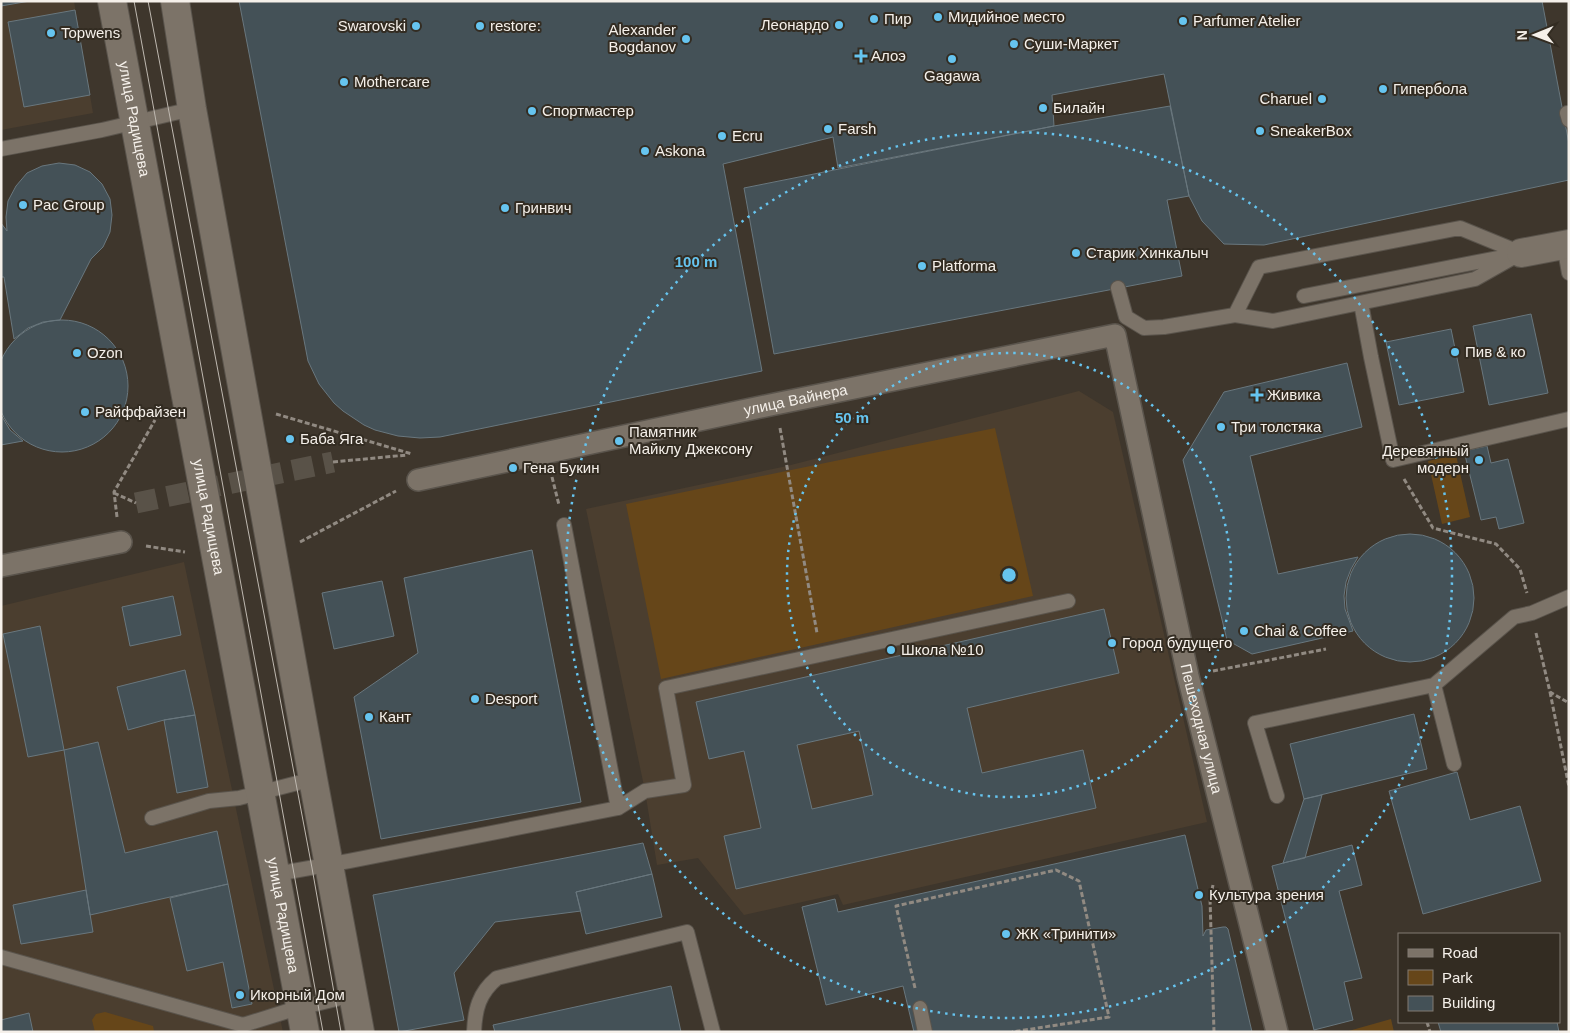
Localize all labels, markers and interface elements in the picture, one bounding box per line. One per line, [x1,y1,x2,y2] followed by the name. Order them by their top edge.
[948,8,1065,25] place label: Мидийное место
[884,10,912,27] place label: Пир
[1510,10,1560,60] north arrow
[932,11,944,23] marker: Мидийное место
[1193,12,1301,29] place label: Parfumer Atelier
[868,13,880,25] marker: Пир
[1177,15,1189,27] marker: Parfumer Atelier
[761,16,829,33] place label: Леонардо
[338,17,406,34] place label: Swarovski
[490,17,541,34] place label: restore:
[833,19,845,31] marker: Леонардо
[410,20,422,32] marker: Swarovski
[474,20,486,32] marker: restore:
[608,21,676,55] place label: Alexander Bogdanov
[61,24,120,41] place label: Topwens
[45,27,57,39] marker: Topwens
[1514,30,1530,40] text: N
[680,33,692,45] marker: Alexander Bogdanov
[1024,35,1119,52] place label: Суши-Маркет
[1008,38,1020,50] marker: Суши-Маркет
[871,47,906,64] place label: Алоэ
[855,50,867,62] marker: Алоэ
[946,53,958,65] marker: Gagawa
[115,60,154,179] street label: улица Радищева
[924,67,981,84] place label: Gagawa
[354,73,430,90] place label: Mothercare
[338,76,350,88] marker: Mothercare
[1393,80,1468,97] place label: Гипербола
[1377,83,1389,95] marker: Гипербола
[1259,90,1312,107] place label: Charuel
[1316,93,1328,105] marker: Charuel
[1053,99,1105,116] place label: Билайн
[542,102,634,119] place label: Спортмастер
[1037,102,1049,114] marker: Билайн
[526,105,538,117] marker: Спортмастер
[838,120,876,137] place label: Farsh
[1270,122,1352,139] place label: SneakerBox
[822,123,834,135] marker: Farsh
[1254,125,1266,137] marker: SneakerBox
[732,127,763,144] place label: Ecru
[716,130,728,142] marker: Ecru
[655,142,706,159] place label: Askona
[639,145,651,157] marker: Askona
[33,196,105,213] place label: Pac Group
[17,199,29,211] marker: Pac Group
[515,199,571,216] place label: Гринвич
[499,202,511,214] marker: Гринвич
[1086,244,1209,261] place label: Старик Хинкалыч
[1070,247,1082,259] marker: Старик Хинкалыч
[675,253,717,270] text: 100 m
[932,257,997,274] place label: Platforma
[916,260,928,272] marker: Platforma
[1465,343,1526,360] place label: Пив & ко
[87,344,123,361] place label: Ozon
[1449,346,1461,358] marker: Пив & ко
[71,347,83,359] marker: Ozon
[742,380,850,418] street label: улица Вайнера
[1267,386,1321,403] place label: Живика
[1251,389,1263,401] marker: Живика
[95,403,186,420] place label: Райффайзен
[79,406,91,418] marker: Райффайзен
[835,409,869,426] text: 50 m
[1231,418,1322,435] place label: Три толстяка
[1215,421,1227,433] marker: Три толстяка
[629,423,753,457] place label: Памятник Майклу Джексону
[300,430,364,447] place label: Баба Яга
[284,433,296,445] marker: Баба Яга
[613,435,625,447] marker: Памятник Майклу Джексону
[1382,442,1469,476] place label: Деревянный модерн
[1473,454,1485,466] marker: Деревянный модерн
[190,458,228,577] street label: улица Радищева
[523,459,600,476] place label: Гена Букин
[507,462,519,474] marker: Гена Букин
[1000,566,1018,584] centre of rings
[1254,622,1347,639] place label: Chai & Coffee
[1238,625,1250,637] marker: Chai & Coffee
[1122,634,1232,651] place label: Город будущего
[1106,637,1118,649] marker: Город будущего
[901,641,984,658] place label: Школа №10
[885,644,897,656] marker: Школа №10
[1178,662,1226,796] street label: Пешеходная улица
[485,690,538,707] place label: Desport
[469,693,481,705] marker: Desport
[379,708,411,725] place label: Кант
[363,711,375,723] marker: Кант
[264,856,303,975] street label: улица Радищева
[1209,886,1324,903] place label: Культура зрения
[1193,889,1205,901] marker: Культура зрения
[1016,925,1116,942] place label: ЖК «Тринити»
[1000,928,1012,940] marker: ЖК «Тринити»
[1398,933,1560,1023] legend
[1442,944,1478,961] text: Road
[1442,969,1473,986] text: Park
[250,986,345,1003] place label: Икорный Дом
[234,989,246,1001] marker: Икорный Дом
[1442,994,1495,1011] text: Building

